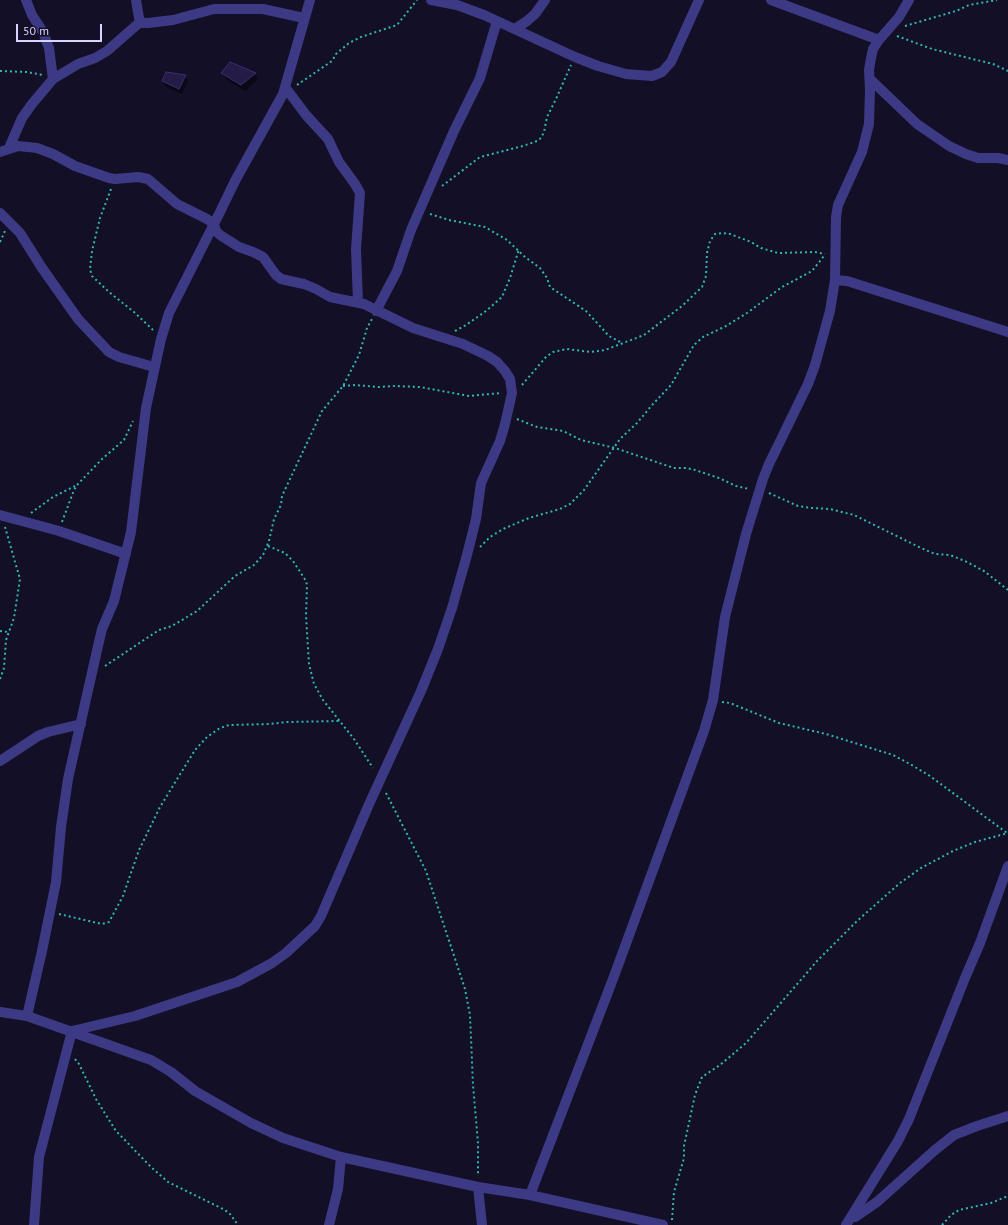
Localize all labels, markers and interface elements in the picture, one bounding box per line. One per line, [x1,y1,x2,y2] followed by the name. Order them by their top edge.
[18,16,104,42] scale bar
[23,23,49,38] text: 50 m

